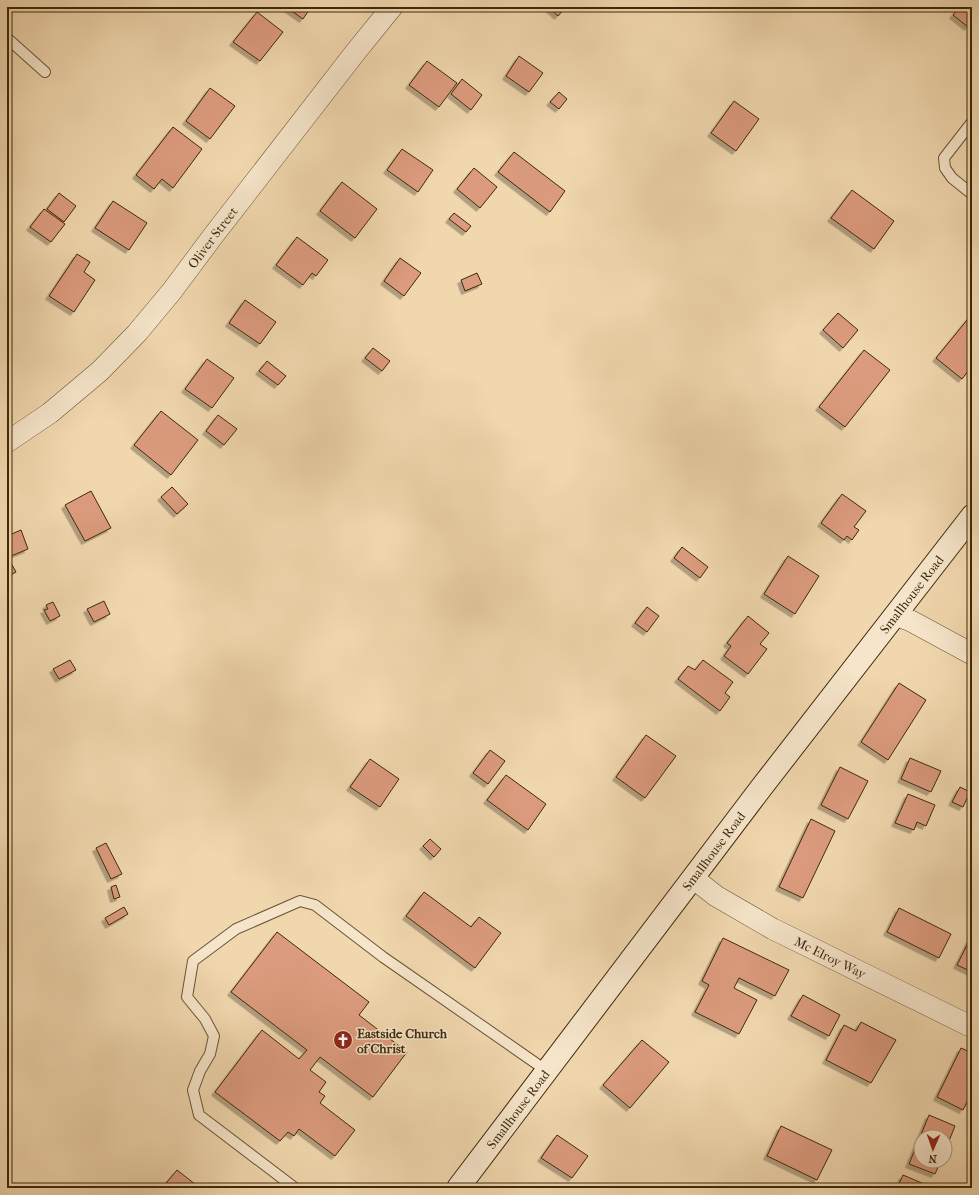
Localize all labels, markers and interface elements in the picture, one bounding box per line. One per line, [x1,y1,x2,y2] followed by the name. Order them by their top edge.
[185,204,241,271] street label: Oliver Street
[877,552,947,637] street label: Smallhouse Road
[679,808,749,893] street label: Smallhouse Road
[792,934,869,982] street label: Mc Elroy Way
[357,1026,448,1056] place label: Eastside Church of Christ
[332,1029,354,1051] church icon: Eastside Church of Christ
[484,1066,553,1152] street label: Smallhouse Road
[913,1129,953,1169] north arrow
[928,1152,937,1165] text: N

